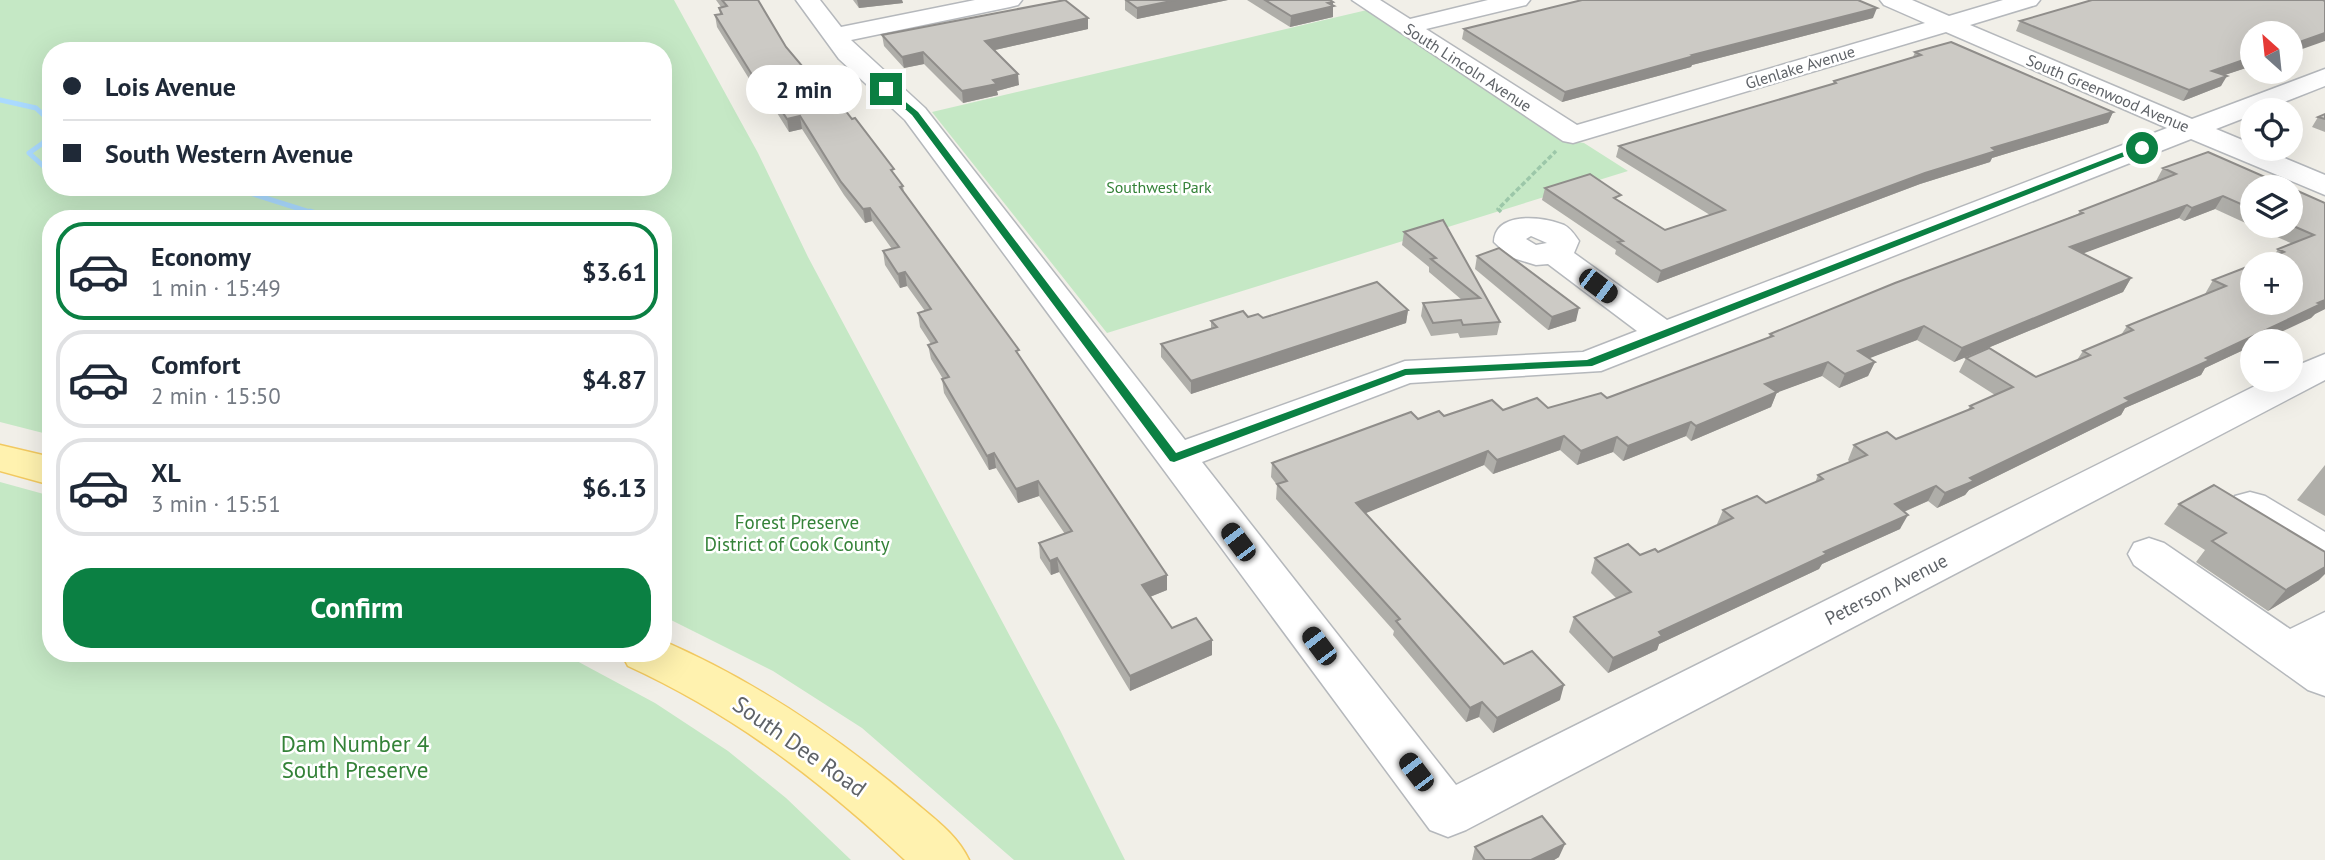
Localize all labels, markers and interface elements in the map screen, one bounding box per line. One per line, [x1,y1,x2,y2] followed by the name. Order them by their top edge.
[1400,18,1536,116] street label: South Lincoln Avenue
[2240,21,2303,84] north arrow
[2240,21,2303,392] map controls
[1743,41,1857,93] street label: Glenlake Avenue
[2023,50,2193,136] street label: South Greenwood Avenue
[746,64,862,114] callout: 2 min
[105,70,236,103] text: Lois Avenue
[870,73,902,105] route end
[776,75,832,104] text: 2 min
[2240,98,2303,161] button: locate
[2126,132,2158,164] route start
[105,137,353,170] text: South Western Avenue
[2240,175,2303,238] button: layers
[1106,177,1212,197] park label: Southwest Park
[67,240,130,303] icon: car
[151,240,251,273] text: Economy
[2240,252,2303,315] button: +
[582,255,647,288] text: $3.61
[1575,265,1622,307] car
[151,273,281,302] text: 1 min · 15:49
[2240,329,2303,392] button: −
[67,348,130,411] icon: car
[151,348,241,381] text: Comfort
[582,363,647,396] text: $4.87
[151,381,281,410] text: 2 min · 15:50
[67,456,130,519] icon: car
[151,456,181,489] text: XL
[582,471,647,504] text: $6.13
[151,489,281,518] text: 3 min · 15:51
[704,510,890,556] park label: Forest Preserve District of Cook County
[1217,519,1260,565] car
[1821,548,1951,630] street label: Peterson Avenue
[63,568,651,648] button: Confirm
[1298,623,1341,669] car
[728,689,872,803] street label: South Dee Road
[281,729,430,784] park label: Dam Number 4 South Preserve
[1395,749,1438,795] car

